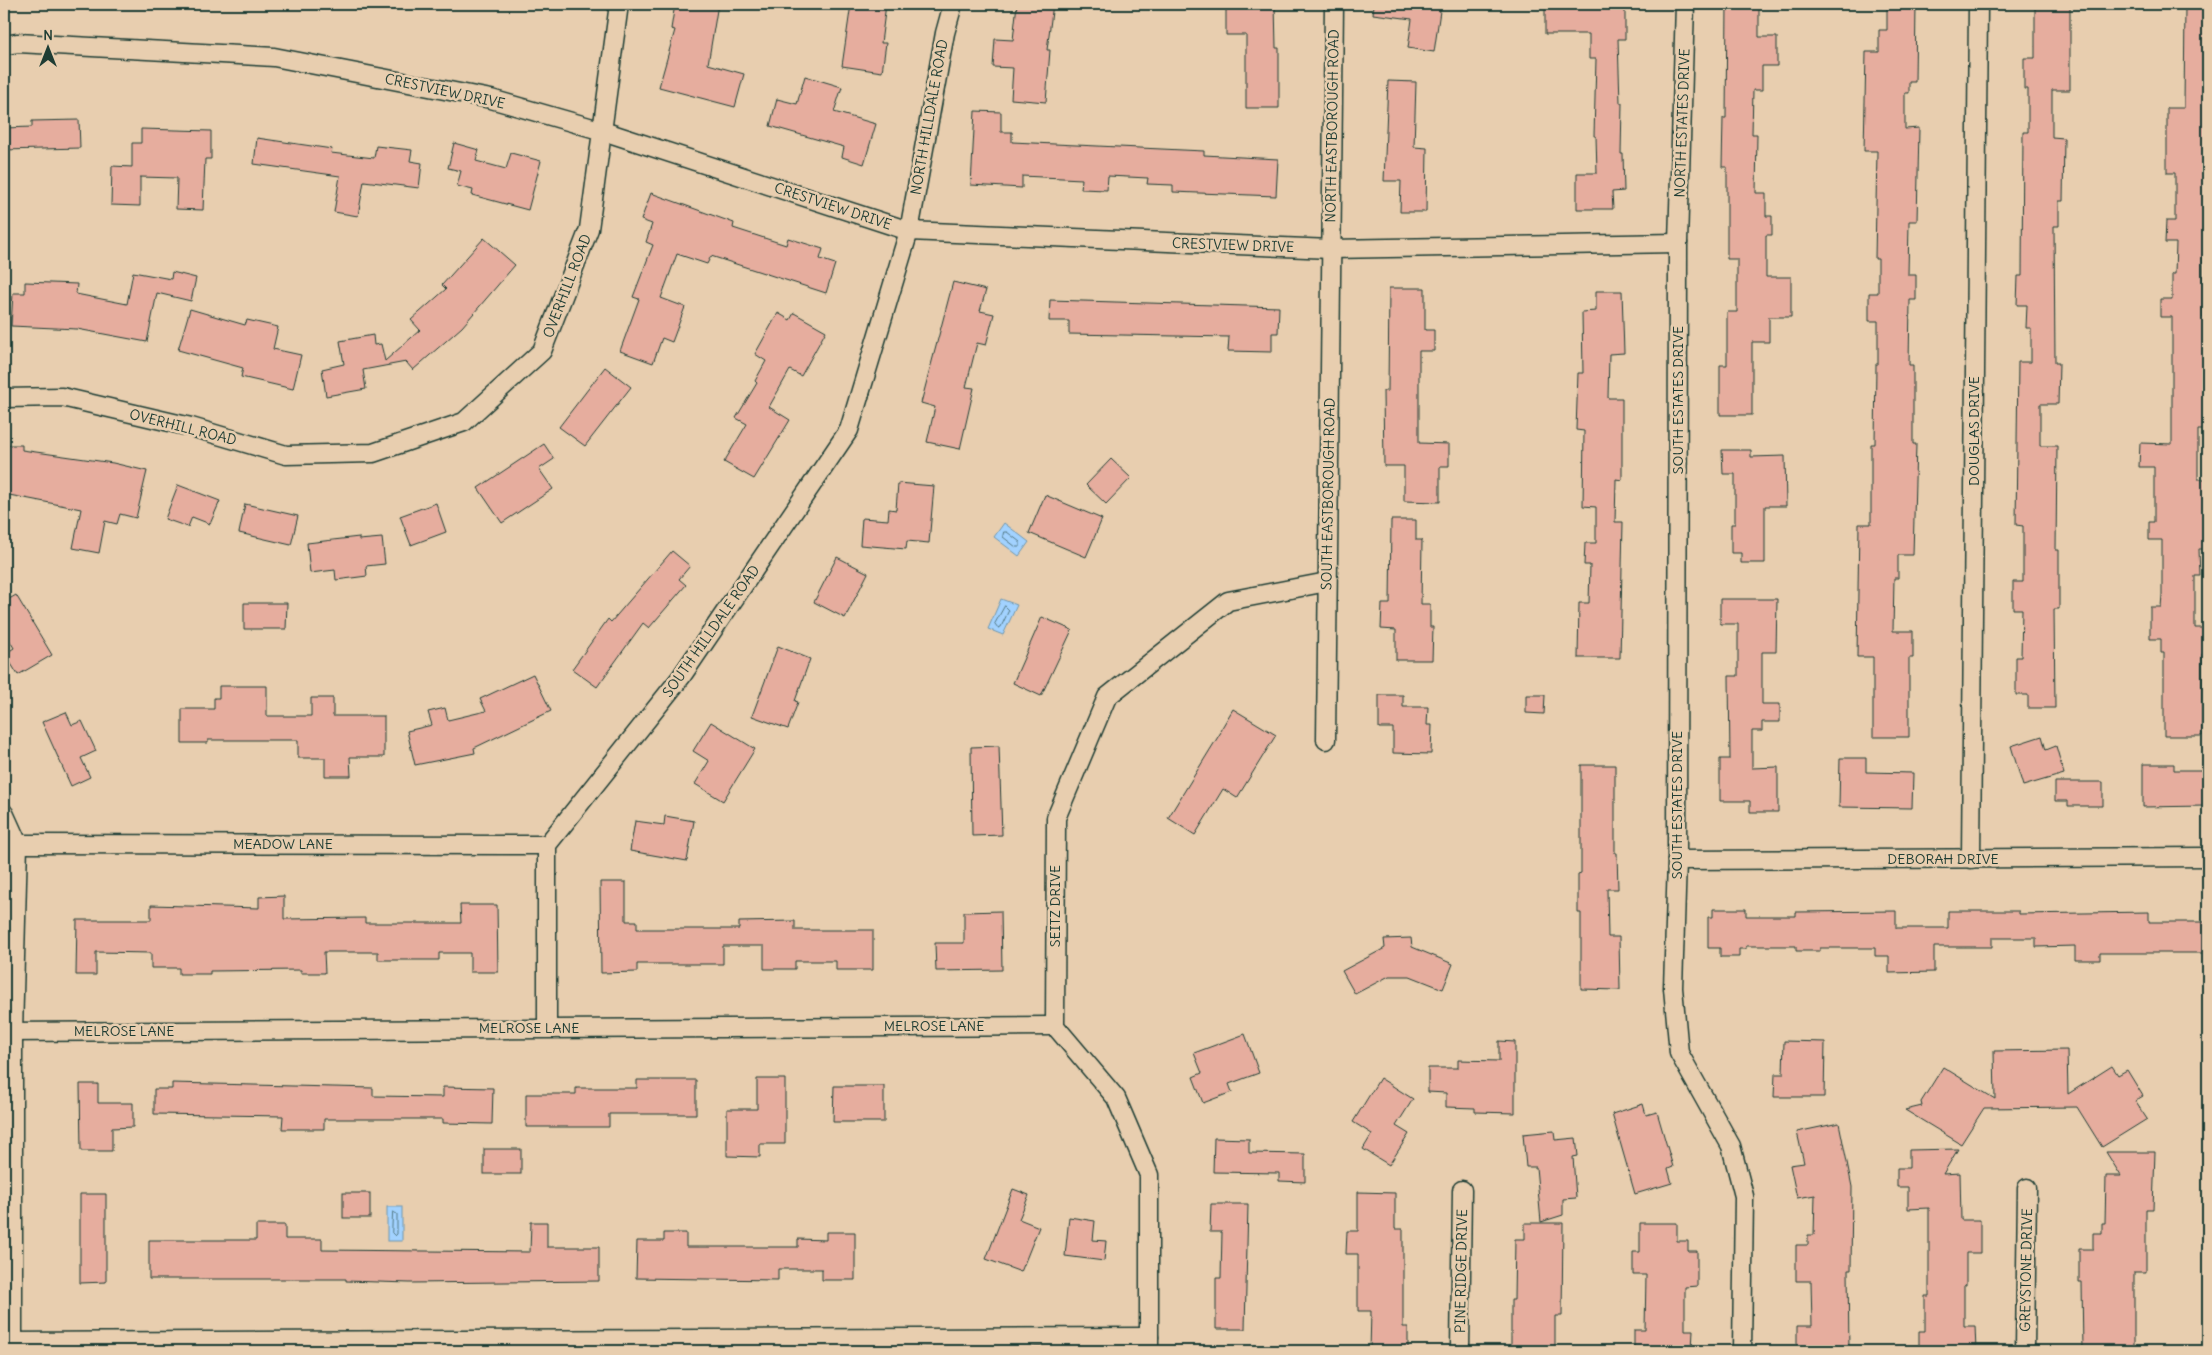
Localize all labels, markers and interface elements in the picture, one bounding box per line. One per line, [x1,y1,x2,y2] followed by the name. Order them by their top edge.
[22,22,72,72] north arrow
[43,26,53,44] text: N
[1321,29,1343,223] street label: NORTH EASTBOROUGH ROAD
[906,38,952,196] street label: NORTH HILLDALE ROAD
[1670,48,1694,198] street label: NORTH ESTATES DRIVE
[383,69,507,113] street label: CRESTVIEW DRIVE
[772,179,894,233] street label: CRESTVIEW DRIVE
[539,231,595,341] street label: OVERHILL ROAD
[1172,234,1294,256] street label: CRESTVIEW DRIVE
[1669,326,1687,474] street label: SOUTH ESTATES DRIVE
[1965,376,1983,486] street label: DOUGLAS DRIVE
[1317,398,1339,590] street label: SOUTH EASTBOROUGH ROAD
[127,405,239,449] street label: OVERHILL ROAD
[659,561,763,700] street label: SOUTH HILLDALE ROAD
[1668,731,1686,879] street label: SOUTH ESTATES DRIVE
[233,835,333,853] street label: MEADOW LANE
[1887,850,1999,868] street label: DEBORAH DRIVE
[1046,865,1064,947] street label: SEITZ DRIVE
[884,1017,984,1035] street label: MELROSE LANE
[479,1019,579,1037] street label: MELROSE LANE
[74,1022,174,1040] street label: MELROSE LANE
[2016,1208,2036,1332] street label: GREYSTONE DRIVE
[1451,1209,1471,1333] street label: PINE RIDGE DRIVE

